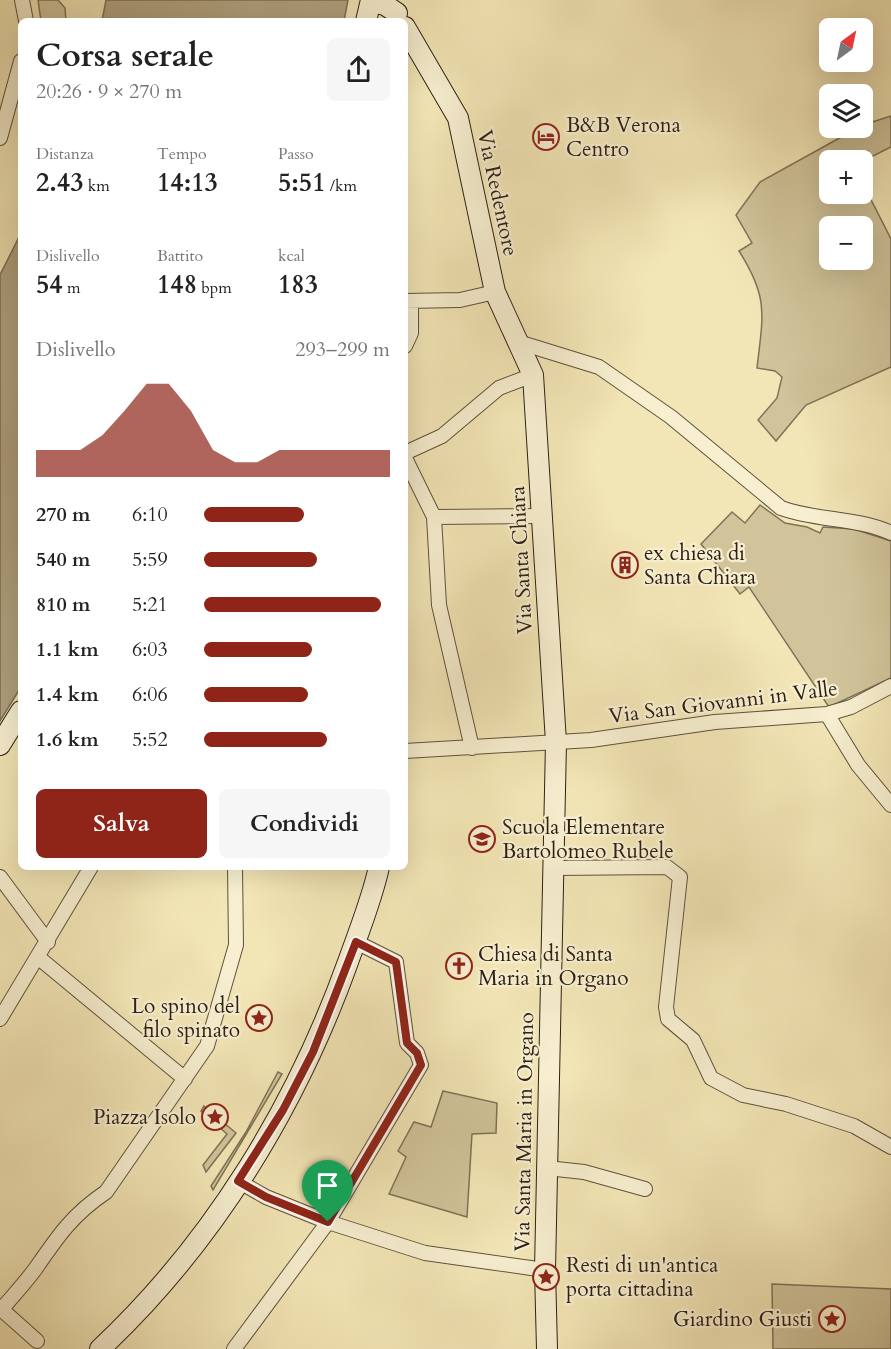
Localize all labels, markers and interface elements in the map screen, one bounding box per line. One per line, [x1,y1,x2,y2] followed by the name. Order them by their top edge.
[819,18,873,72] north arrow
[819,18,873,270] map controls
[36,33,214,78] text: Corsa serale
[327,38,390,101] button: share
[36,78,182,105] text: 20:26 · 9 × 270 m
[819,84,873,138] button: layers
[566,111,681,164] place label: B&B Verona Centro
[531,122,561,152] hotel icon: B&B Verona Centro
[470,128,525,259] street label: Via Redentore
[36,143,94,165] text: Distanza
[157,143,207,165] text: Tempo
[278,143,314,165] text: Passo
[819,150,873,204] button: +
[36,165,84,200] text: 2.43
[157,165,218,200] text: 14:13
[278,165,326,200] text: 5:51
[84,175,110,197] text: km
[326,175,357,197] text: /km
[819,216,873,270] button: −
[36,245,100,267] text: Dislivello
[157,245,203,267] text: Battito
[278,245,305,267] text: kcal
[36,267,63,302] text: 54
[157,267,197,302] text: 148
[278,267,318,302] text: 183
[63,277,80,299] text: m
[197,277,232,299] text: bpm
[36,336,115,363] text: Dislivello
[295,336,390,363] text: 293–299 m
[503,485,540,635] street label: Via Santa Chiara
[36,501,91,528] text: 270 m
[132,501,168,528] text: 6:10
[644,539,756,592] place label: ex chiesa di Santa Chiara
[36,546,91,573] text: 540 m
[132,546,168,573] text: 5:59
[610,550,640,580] building icon: ex chiesa di Santa Chiara
[36,591,91,618] text: 810 m
[132,591,168,618] text: 5:21
[36,636,99,663] text: 1.1 km
[132,636,168,663] text: 6:03
[607,674,839,731] street label: Via San Giovanni in Valle
[36,681,99,708] text: 1.4 km
[132,681,168,708] text: 6:06
[36,726,99,753] text: 1.6 km
[132,726,168,753] text: 5:52
[36,789,207,858] button: Salva
[219,789,390,858] button: Condividi
[502,813,674,866] place label: Scuola Elementare Bartolomeo Rubele
[467,824,497,854] school or university icon: Scuola Elementare Bartolomeo Rubele
[478,940,629,993] place label: Chiesa di Santa Maria in Organo
[444,951,474,981] church icon: Chiesa di Santa Maria in Organo
[131,992,240,1045] place label: Lo spino del filo spinato
[244,1003,274,1033] place icon: Lo spino del filo spinato
[508,1012,541,1252] street label: Via Santa Maria in Organo
[200,1102,230,1132] place icon: Piazza Isolo
[93,1103,196,1132] place label: Piazza Isolo
[302,1160,353,1222] pin
[311,1169,344,1202] icon: arrive
[566,1251,718,1304] place label: Resti di un'antica porta cittadina
[531,1262,561,1292] place icon: Resti di un'antica porta cittadina
[817,1304,847,1334] place icon: Giardino Giusti
[673,1305,812,1334] place label: Giardino Giusti

